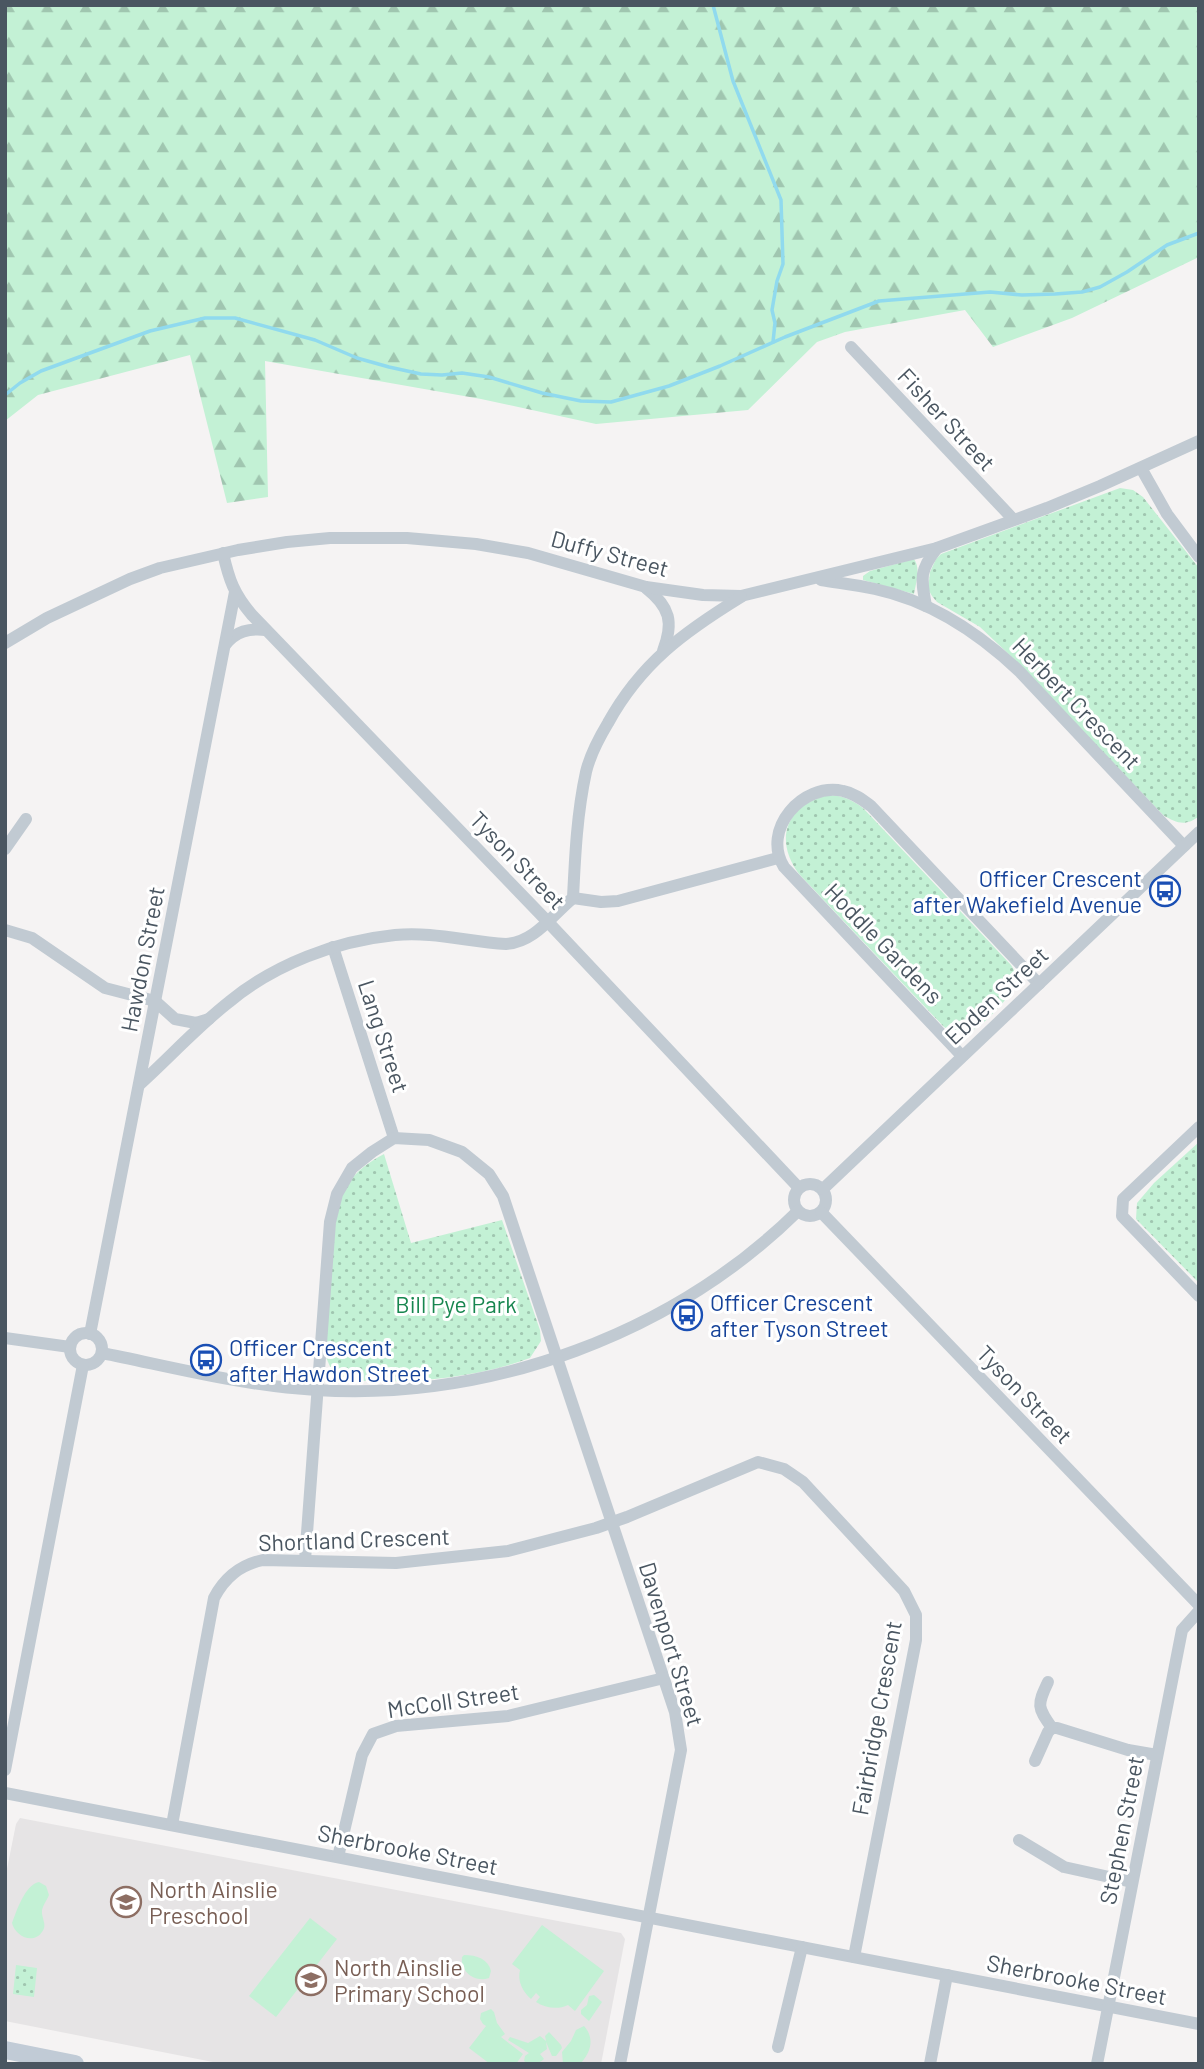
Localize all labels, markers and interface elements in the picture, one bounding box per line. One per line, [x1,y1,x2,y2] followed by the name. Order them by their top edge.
[892,362,1002,476] street label: Fisher Street
[548,524,672,582] street label: Duffy Street
[1007,631,1147,775] street label: Herbert Crescent
[464,805,572,915] street label: Tyson Street
[913,864,1142,918] place label: Officer Crescent after Wakefield Avenue
[1148,874,1182,908] bus stop icon: Officer Crescent after Wakefield Avenue
[819,877,949,1009] street label: Hoddle Gardens
[114,884,170,1034] street label: Hawdon Street
[939,940,1053,1050] street label: Ebden Street
[353,976,415,1096] street label: Lang Street
[710,1288,889,1342] place label: Officer Crescent after Tyson Street
[395,1290,517,1318] park label: Bill Pye Park
[670,1298,704,1332] bus stop icon: Officer Crescent after Tyson Street
[229,1333,430,1387] place label: Officer Crescent after Hawdon Street
[971,1339,1079,1449] street label: Tyson Street
[189,1343,223,1377] bus stop icon: Officer Crescent after Hawdon Street
[258,1522,450,1556] street label: Shortland Crescent
[634,1558,710,1730] street label: Davenport Street
[845,1619,907,1817] street label: Fairbridge Crescent
[385,1677,521,1723] street label: McColl Street
[1093,1753,1149,1907] street label: Stephen Street
[316,1818,500,1880] street label: Sherbrooke Street
[149,1875,278,1929] place label: North Ainslie Preschool
[109,1885,143,1919] school or university icon: North Ainslie Preschool
[985,1948,1169,2010] street label: Sherbrooke Street
[334,1953,485,2007] place label: North Ainslie Primary School
[294,1963,328,1997] school or university icon: North Ainslie Primary School

